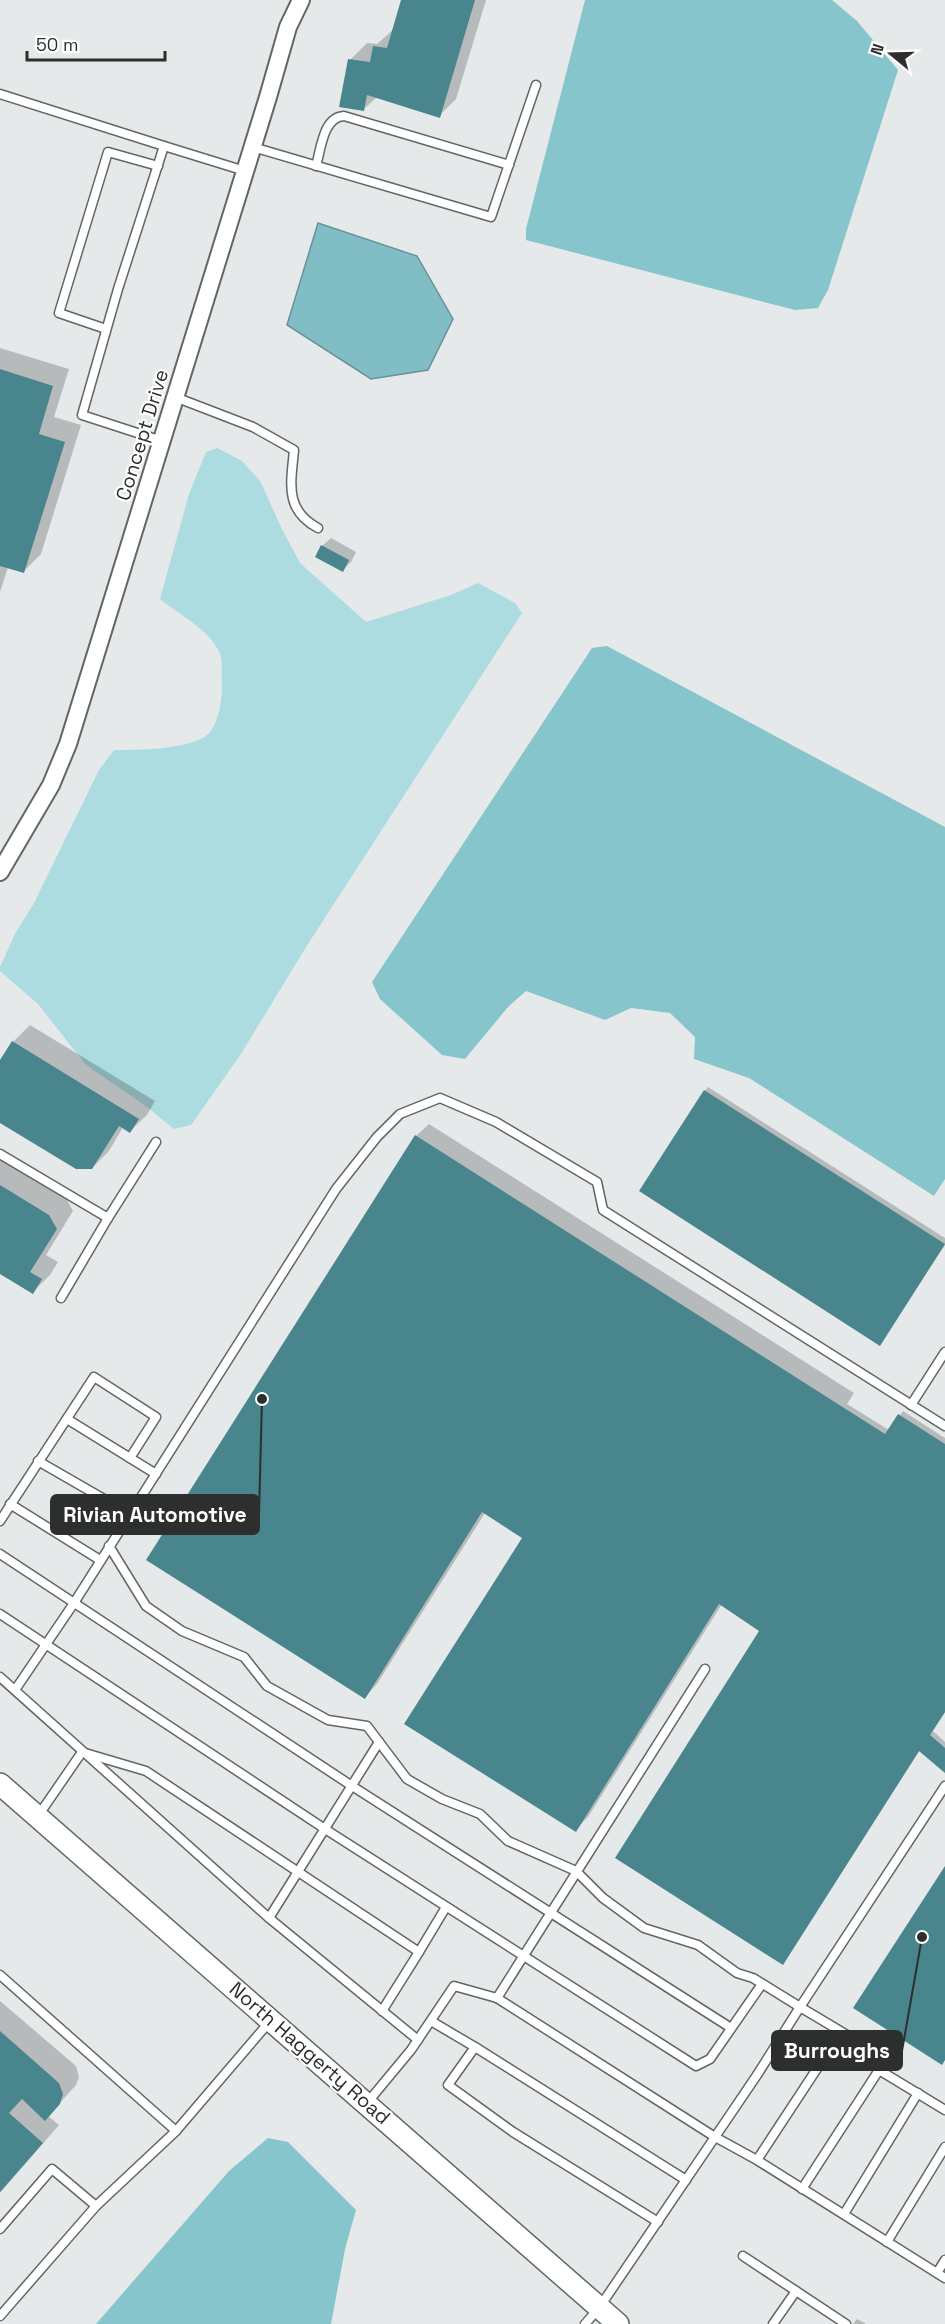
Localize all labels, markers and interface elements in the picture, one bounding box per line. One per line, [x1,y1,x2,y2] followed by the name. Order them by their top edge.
[27,24,165,62] scale bar
[861,24,921,84] north arrow
[36,33,78,56] text: 50 m
[866,41,889,58] text: N
[110,366,174,504] street label: Concept Drive
[51,1495,259,1534] callout: Rivian Automotive
[63,1501,247,1528] text: Rivian Automotive
[224,1976,396,2130] street label: North Haggerty Road
[772,2031,902,2070] callout: Burroughs
[784,2037,890,2064] text: Burroughs

